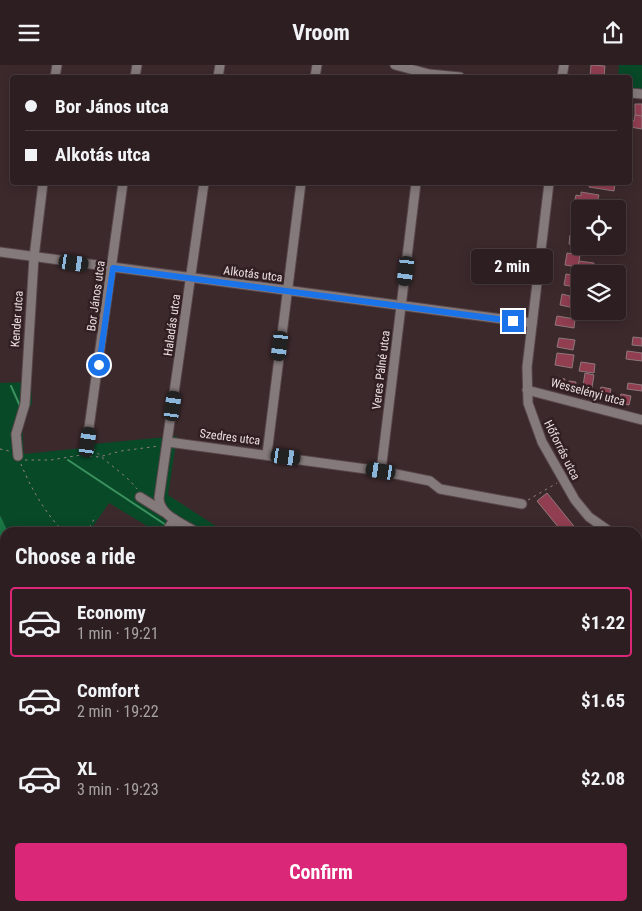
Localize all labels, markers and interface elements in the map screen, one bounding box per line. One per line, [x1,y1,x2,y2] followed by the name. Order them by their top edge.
[15,19,43,47] icon: menu
[599,19,627,47] icon: share
[292,20,350,45] text: Vroom
[55,95,169,118] text: Bor János utca
[55,143,150,166] text: Alkotás utca
[571,200,626,320] map controls
[571,200,626,255] button: locate
[472,249,554,283] callout: 2 min
[58,253,89,273] car
[396,255,415,287] car
[494,257,530,276] text: 2 min
[84,260,108,332] street label: Bor János utca
[223,263,284,285] street label: Alkotás utca
[571,265,626,320] button: layers
[8,290,26,348] street label: Kender utca
[161,293,183,357] street label: Haladás utca
[502,310,524,332] route end
[369,329,393,410] street label: Veres Pálné utca
[270,330,289,362] car
[88,354,110,376] route start
[549,375,627,409] street label: Wesselényi utca
[163,390,182,422] car
[541,418,583,482] street label: Hőforrás utca
[78,426,97,458] car
[199,426,261,448] street label: Szedres utca
[270,447,301,467] car
[365,461,396,481] car
[15,544,136,569] text: Choose a ride
[17,600,62,645] icon: car
[77,601,146,624] text: Economy
[581,611,625,634] text: $1.22
[77,624,159,643] text: 1 min · 19:21
[17,678,62,723] icon: car
[77,679,140,702] text: Comfort
[581,689,625,712] text: $1.65
[77,702,159,721] text: 2 min · 19:22
[17,756,62,801] icon: car
[77,757,97,780] text: XL
[581,767,625,790] text: $2.08
[77,780,159,799] text: 3 min · 19:23
[15,843,627,901] button: Confirm

